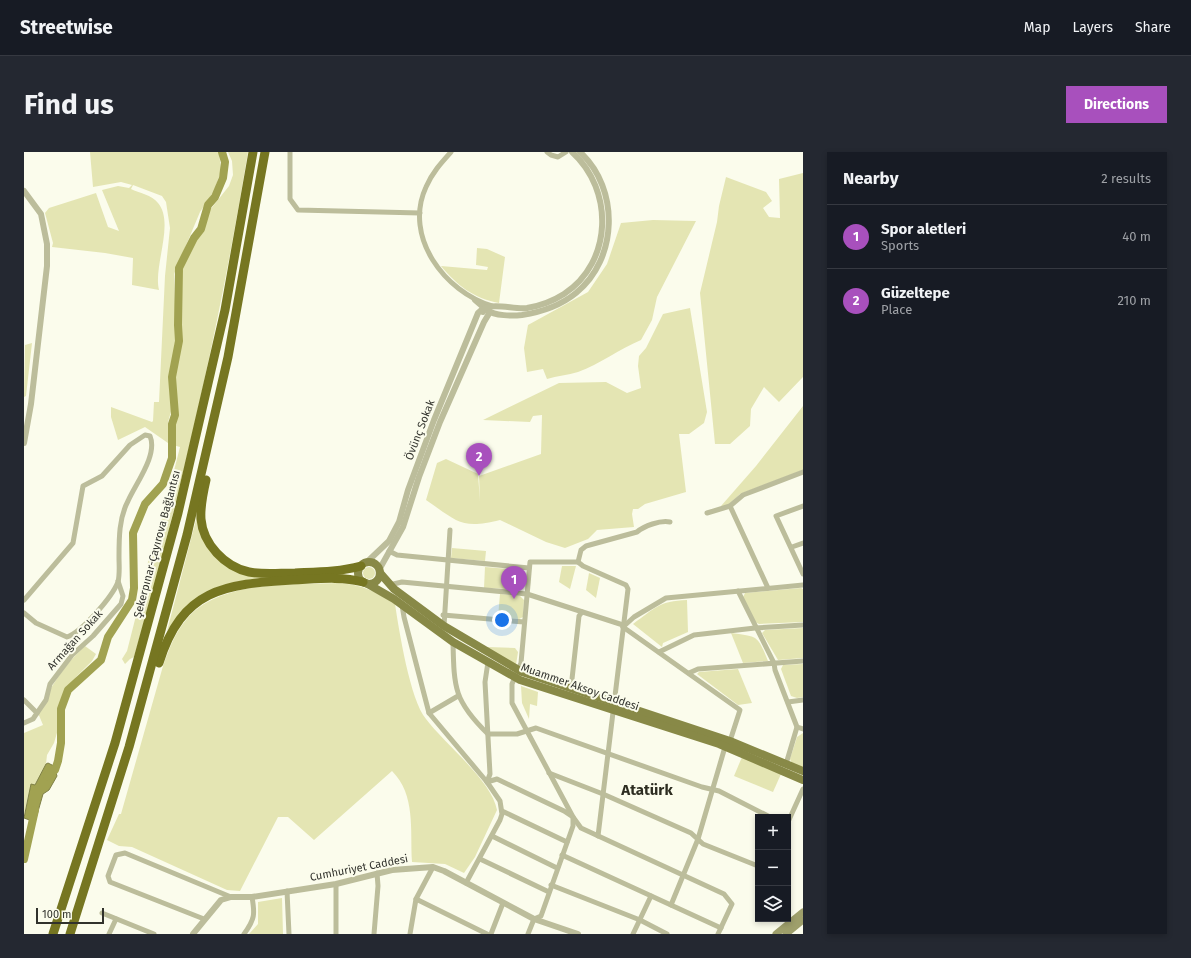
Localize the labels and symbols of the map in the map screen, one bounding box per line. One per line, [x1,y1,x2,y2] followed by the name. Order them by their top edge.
[402,397,438,462] street label: Övünç Sokak
[466,443,492,476] pin: 2
[131,469,183,619] street label: Şekerpınar-Çayırova Bağlantısı
[501,566,527,599] pin: 1
[45,607,106,673] street label: Armağan Sokak
[492,610,512,630] your location
[519,661,641,713] street label: Muammer Aksoy Caddesi
[620,781,673,799] district label: Atatürk
[309,852,409,884] street label: Cumhuriyet Caddesi
[36,906,104,925] scale bar

